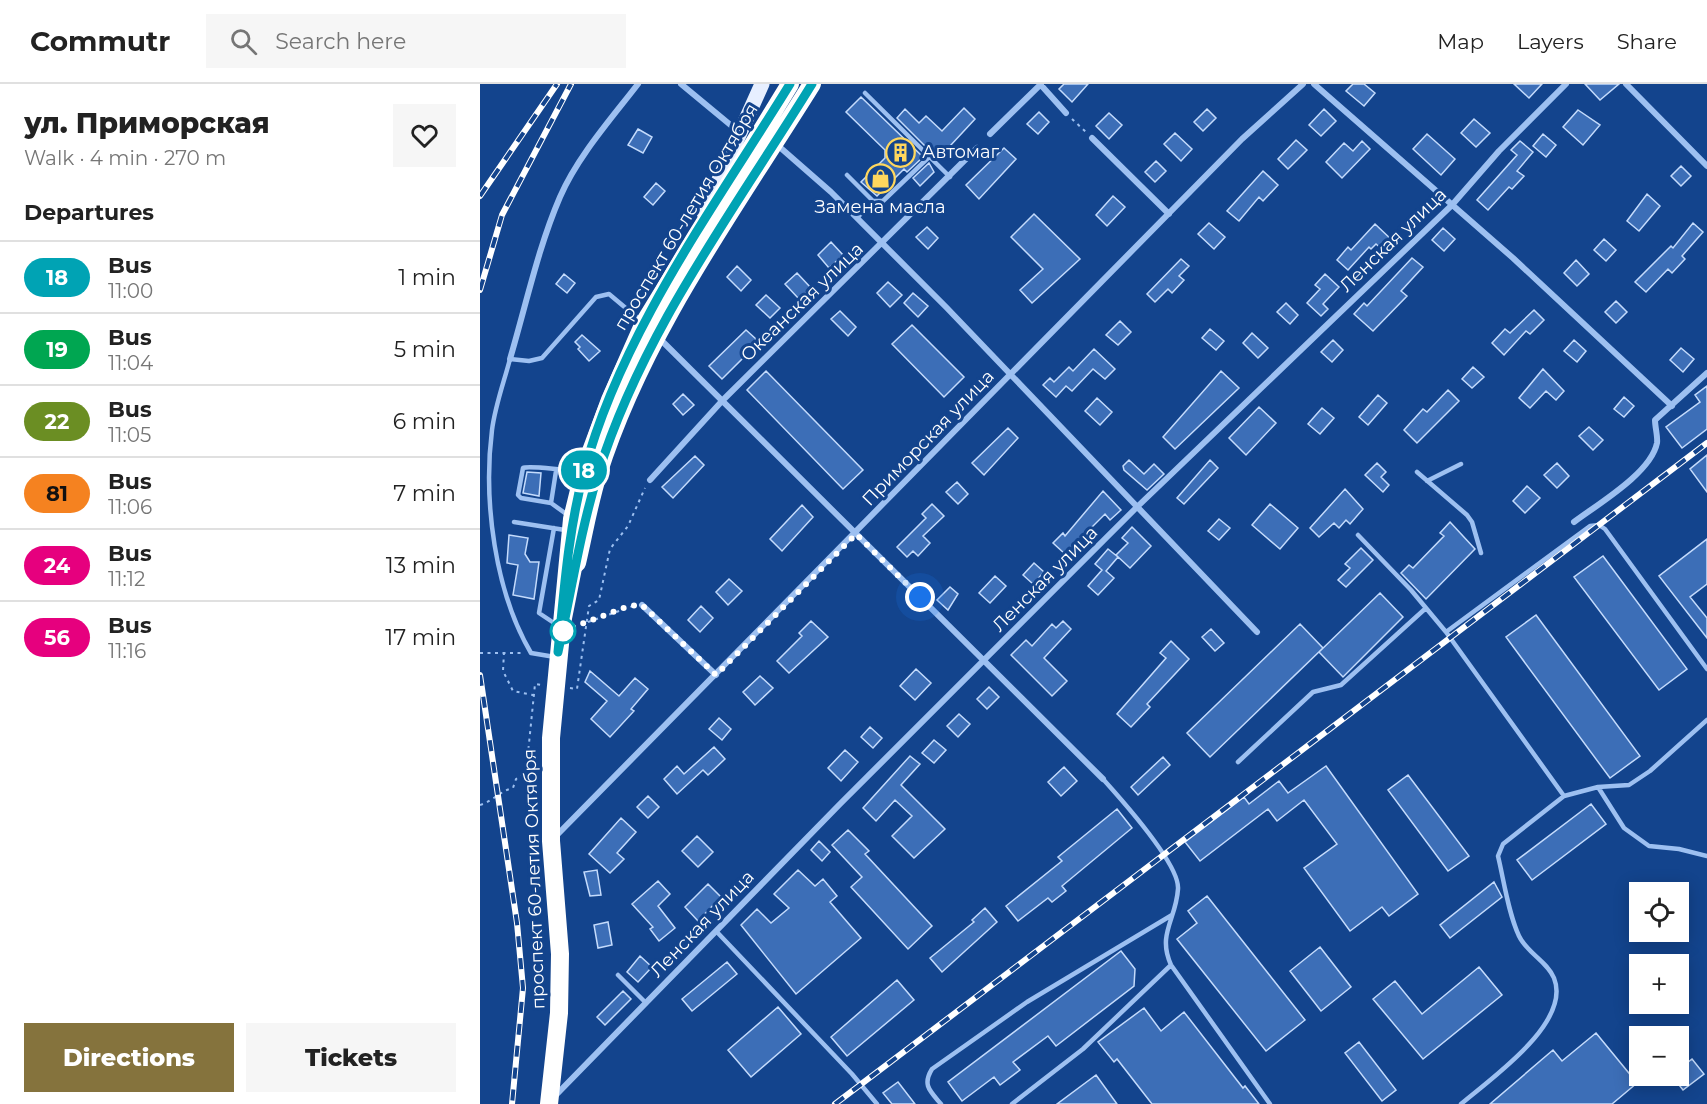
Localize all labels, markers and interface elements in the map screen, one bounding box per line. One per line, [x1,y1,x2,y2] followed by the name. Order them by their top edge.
[206,14,626,68] search box
[30,24,170,58] text: Commutr
[227,25,260,58] icon: search
[275,28,406,55] text: Search here
[1437,29,1484,54] text: Map
[1517,29,1584,54] text: Layers
[1617,29,1677,54] text: Share
[609,100,763,334] street label: проспект 60-летия Октября
[393,104,456,167] button: heart
[24,106,270,140] text: ул. Приморская
[885,136,917,168] building icon: Автомаг
[922,141,1000,163] place label: Автомаг
[24,146,226,170] text: Walk · 4 min · 270 m
[864,162,896,194] shop icon: Замена масла
[1335,183,1451,297] street label: Ленская улица
[815,196,945,218] place label: Замена масла
[24,199,154,226] text: Departures
[736,238,868,366] street label: Океанская улица
[108,252,152,279] text: Bus
[398,264,456,291] text: 1 min
[46,265,68,290] text: 18
[108,279,153,303] text: 11:00
[108,324,152,351] text: Bus
[394,336,456,363] text: 5 min
[46,337,68,362] text: 19
[108,351,153,375] text: 11:04
[857,366,999,510] street label: Приморская улица
[108,396,152,423] text: Bus
[393,408,456,435] text: 6 min
[45,409,69,434] text: 22
[108,423,151,447] text: 11:05
[557,450,611,490] line badge: 18
[573,458,595,483] text: 18
[108,468,152,495] text: Bus
[393,480,456,507] text: 7 min
[46,481,68,506] text: 81
[108,495,152,519] text: 11:06
[988,522,1102,636] street label: Ленская улица
[108,540,152,567] text: Bus
[386,552,456,579] text: 13 min
[44,553,70,578] text: 24
[108,567,145,591] text: 11:12
[905,582,935,612] your location
[108,612,152,639] text: Bus
[550,618,576,644] unlabelled marker
[385,624,456,651] text: 17 min
[44,625,70,650] text: 56
[108,639,146,663] text: 11:16
[518,748,550,1010] street label: проспект 60-летия Октября
[645,866,759,982] street label: Ленская улица
[1629,882,1689,1086] map controls
[1629,882,1689,942] button: locate
[1629,954,1689,1014] button: +
[24,1023,234,1092] button: Directions
[246,1023,456,1092] button: Tickets
[1629,1026,1689,1086] button: −

